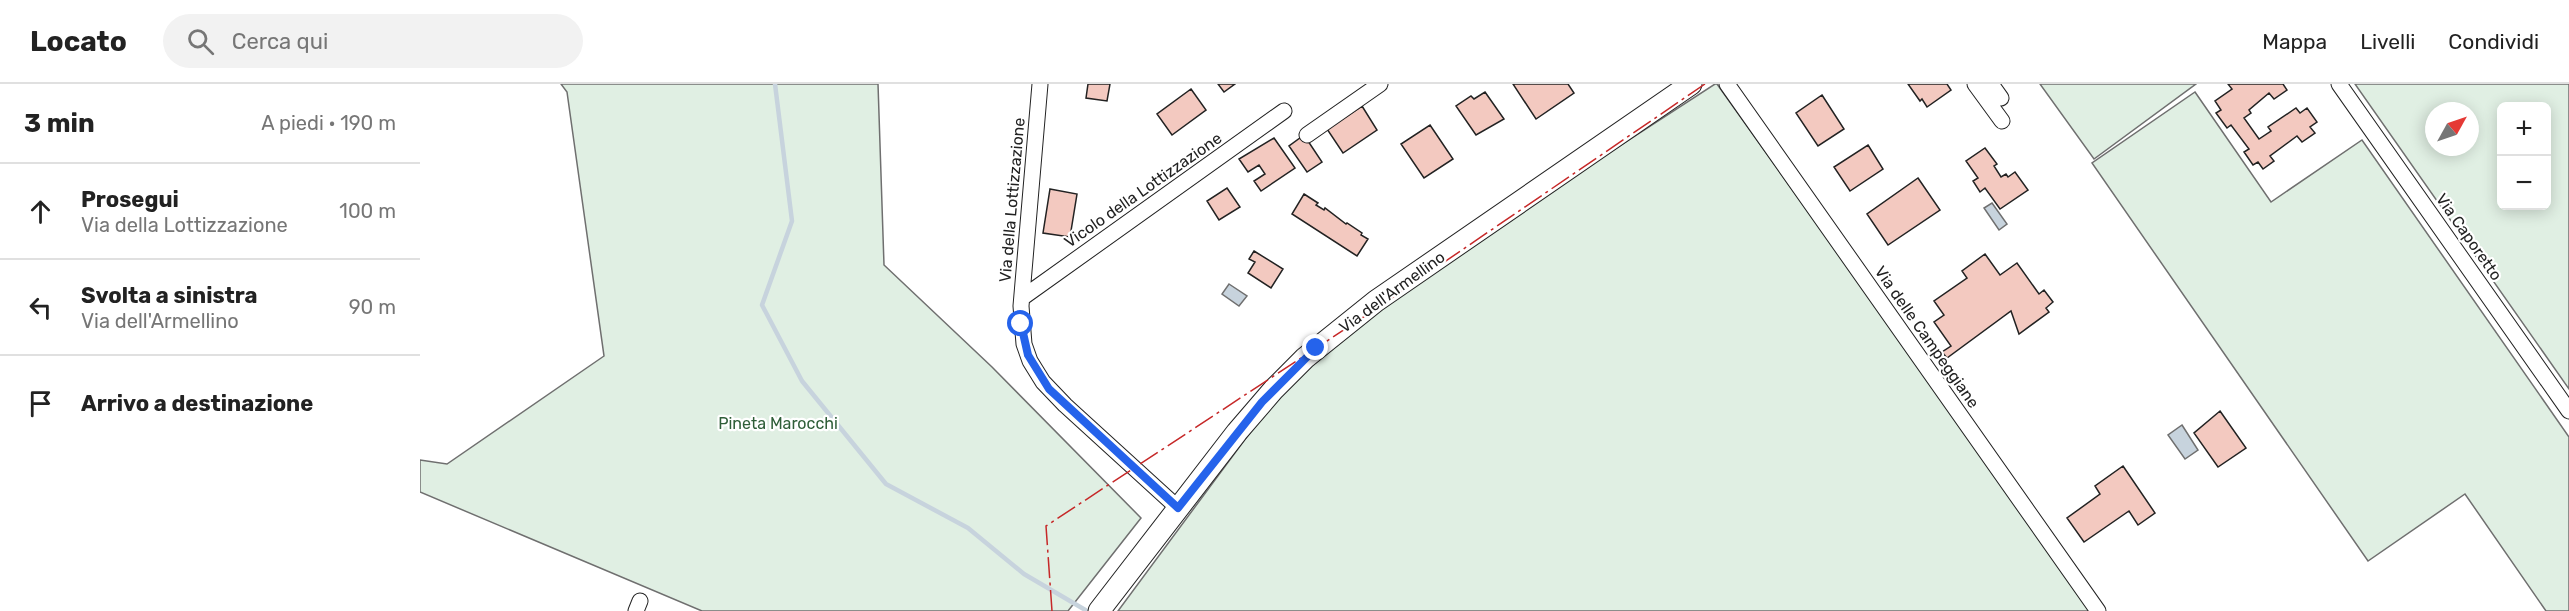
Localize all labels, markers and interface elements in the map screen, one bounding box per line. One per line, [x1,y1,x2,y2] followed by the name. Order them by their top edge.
[163,14,583,68] search box
[30,25,127,58] text: Locato
[184,25,217,58] icon: search
[232,28,328,55] text: Cerca qui
[2262,29,2327,54] text: Mappa
[2360,29,2415,54] text: Livelli
[2448,29,2539,54] text: Condividi
[2425,102,2479,156] north arrow
[2497,102,2551,210] map controls
[2497,102,2551,156] button: +
[24,108,95,139] text: 3 min
[261,111,396,135] text: A piedi · 190 m
[995,117,1029,283] street label: Via della Lottizzazione
[1061,128,1225,252] street label: Vicolo della Lottizzazione
[2497,156,2551,210] button: −
[81,186,179,213] text: Prosegui
[2432,190,2506,284] street label: Via Caporetto
[24,195,57,228] icon: ahead
[339,199,396,223] text: 100 m
[81,213,288,237] text: Via della Lottizzazione
[1335,247,1449,337] street label: Via dell'Armellino
[1871,262,1983,412] street label: Via delle Campeggiane
[81,282,258,309] text: Svolta a sinistra
[24,291,57,324] icon: left
[349,295,396,319] text: 90 m
[81,309,239,333] text: Via dell'Armellino
[1007,310,1033,336] route start
[1302,334,1328,360] route end
[24,387,57,420] icon: arrive
[81,390,313,417] text: Arrivo a destinazione
[718,414,838,433] park label: Pineta Marocchi

